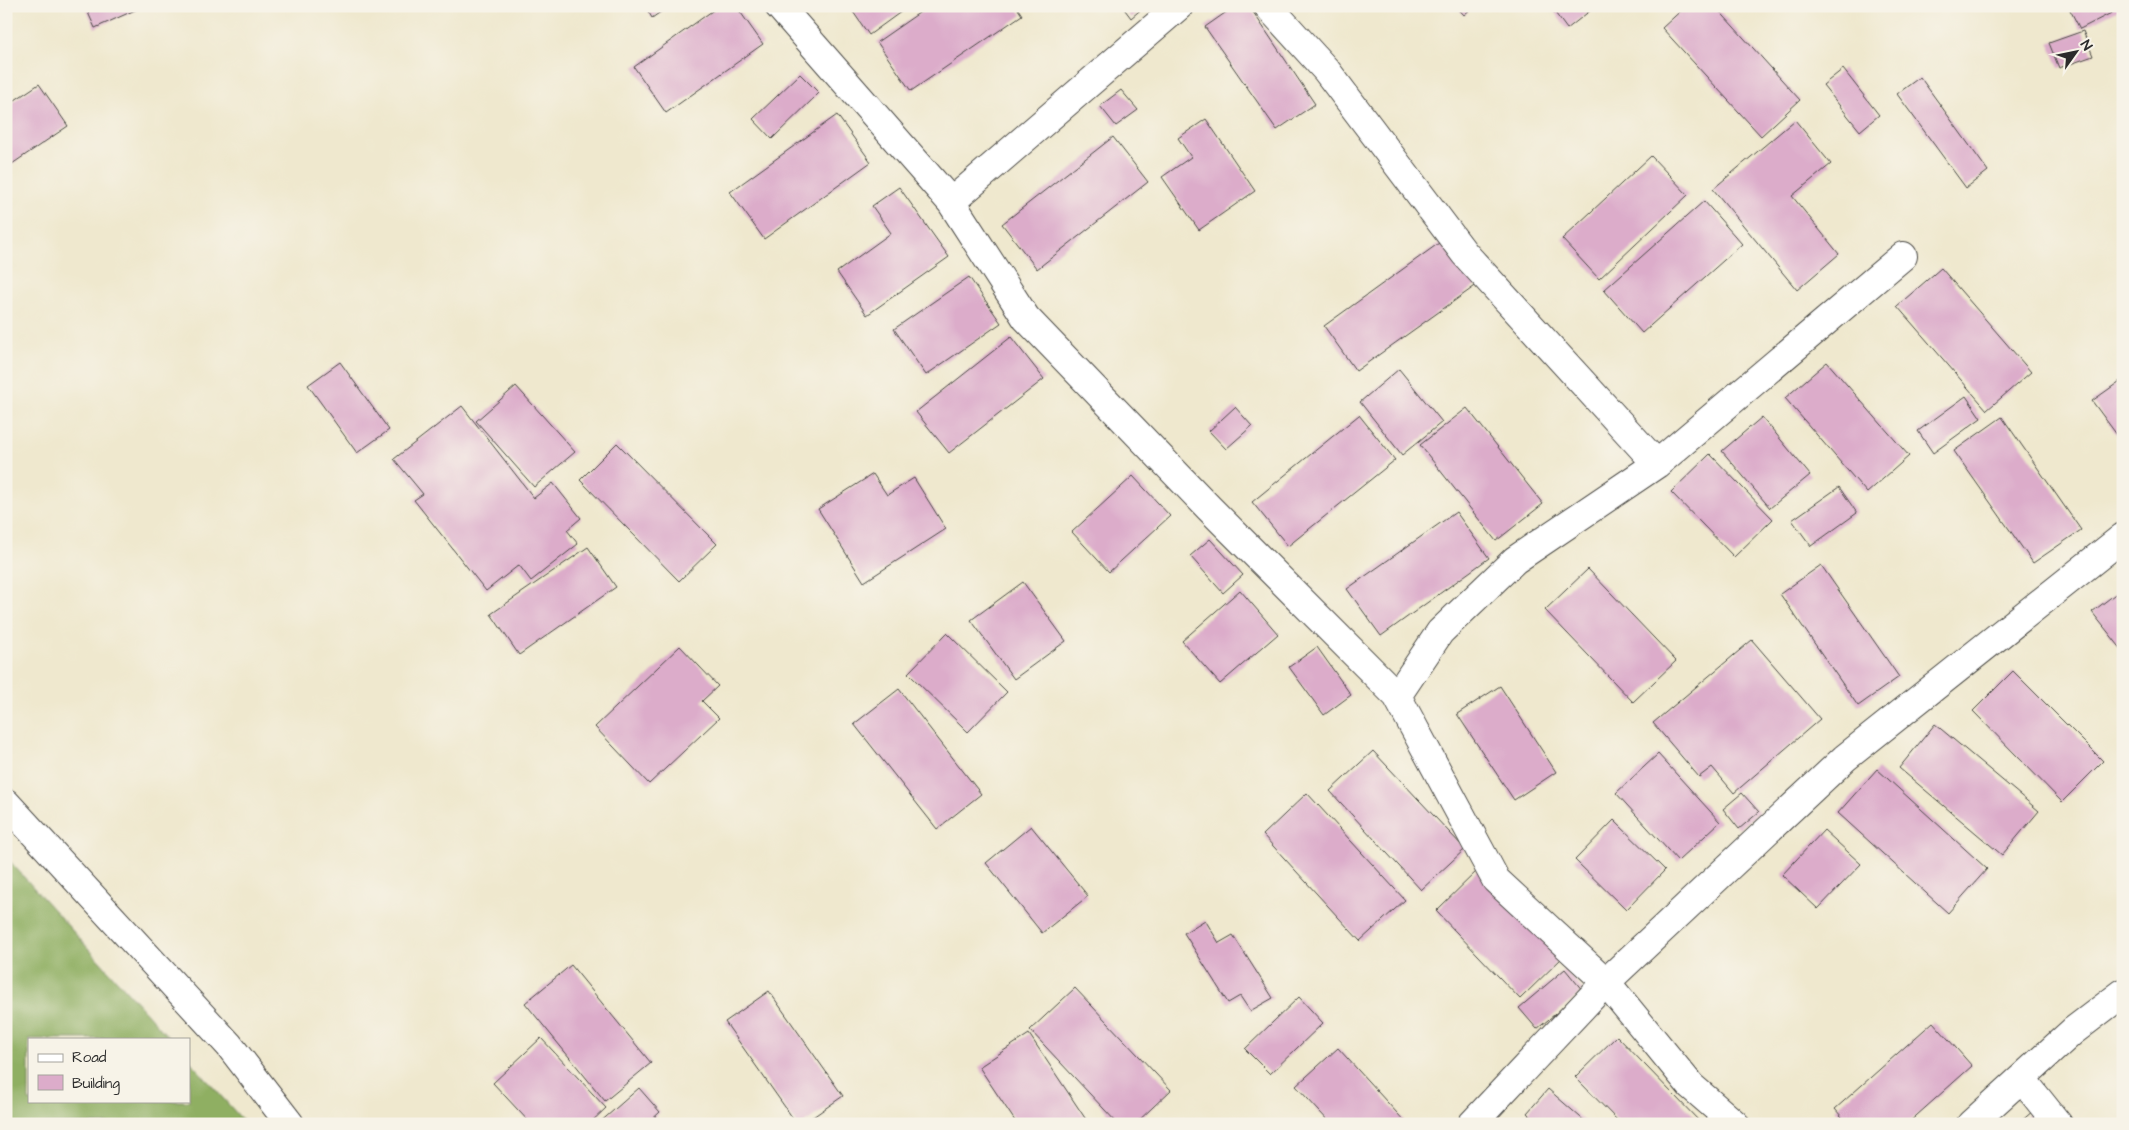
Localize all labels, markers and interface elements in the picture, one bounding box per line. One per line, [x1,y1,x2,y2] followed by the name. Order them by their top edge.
[2052,28,2102,78] north arrow
[2075,36,2097,55] text: N
[28,1038,190,1102] legend
[72,1047,107,1068] text: Road
[72,1073,120,1095] text: Building

